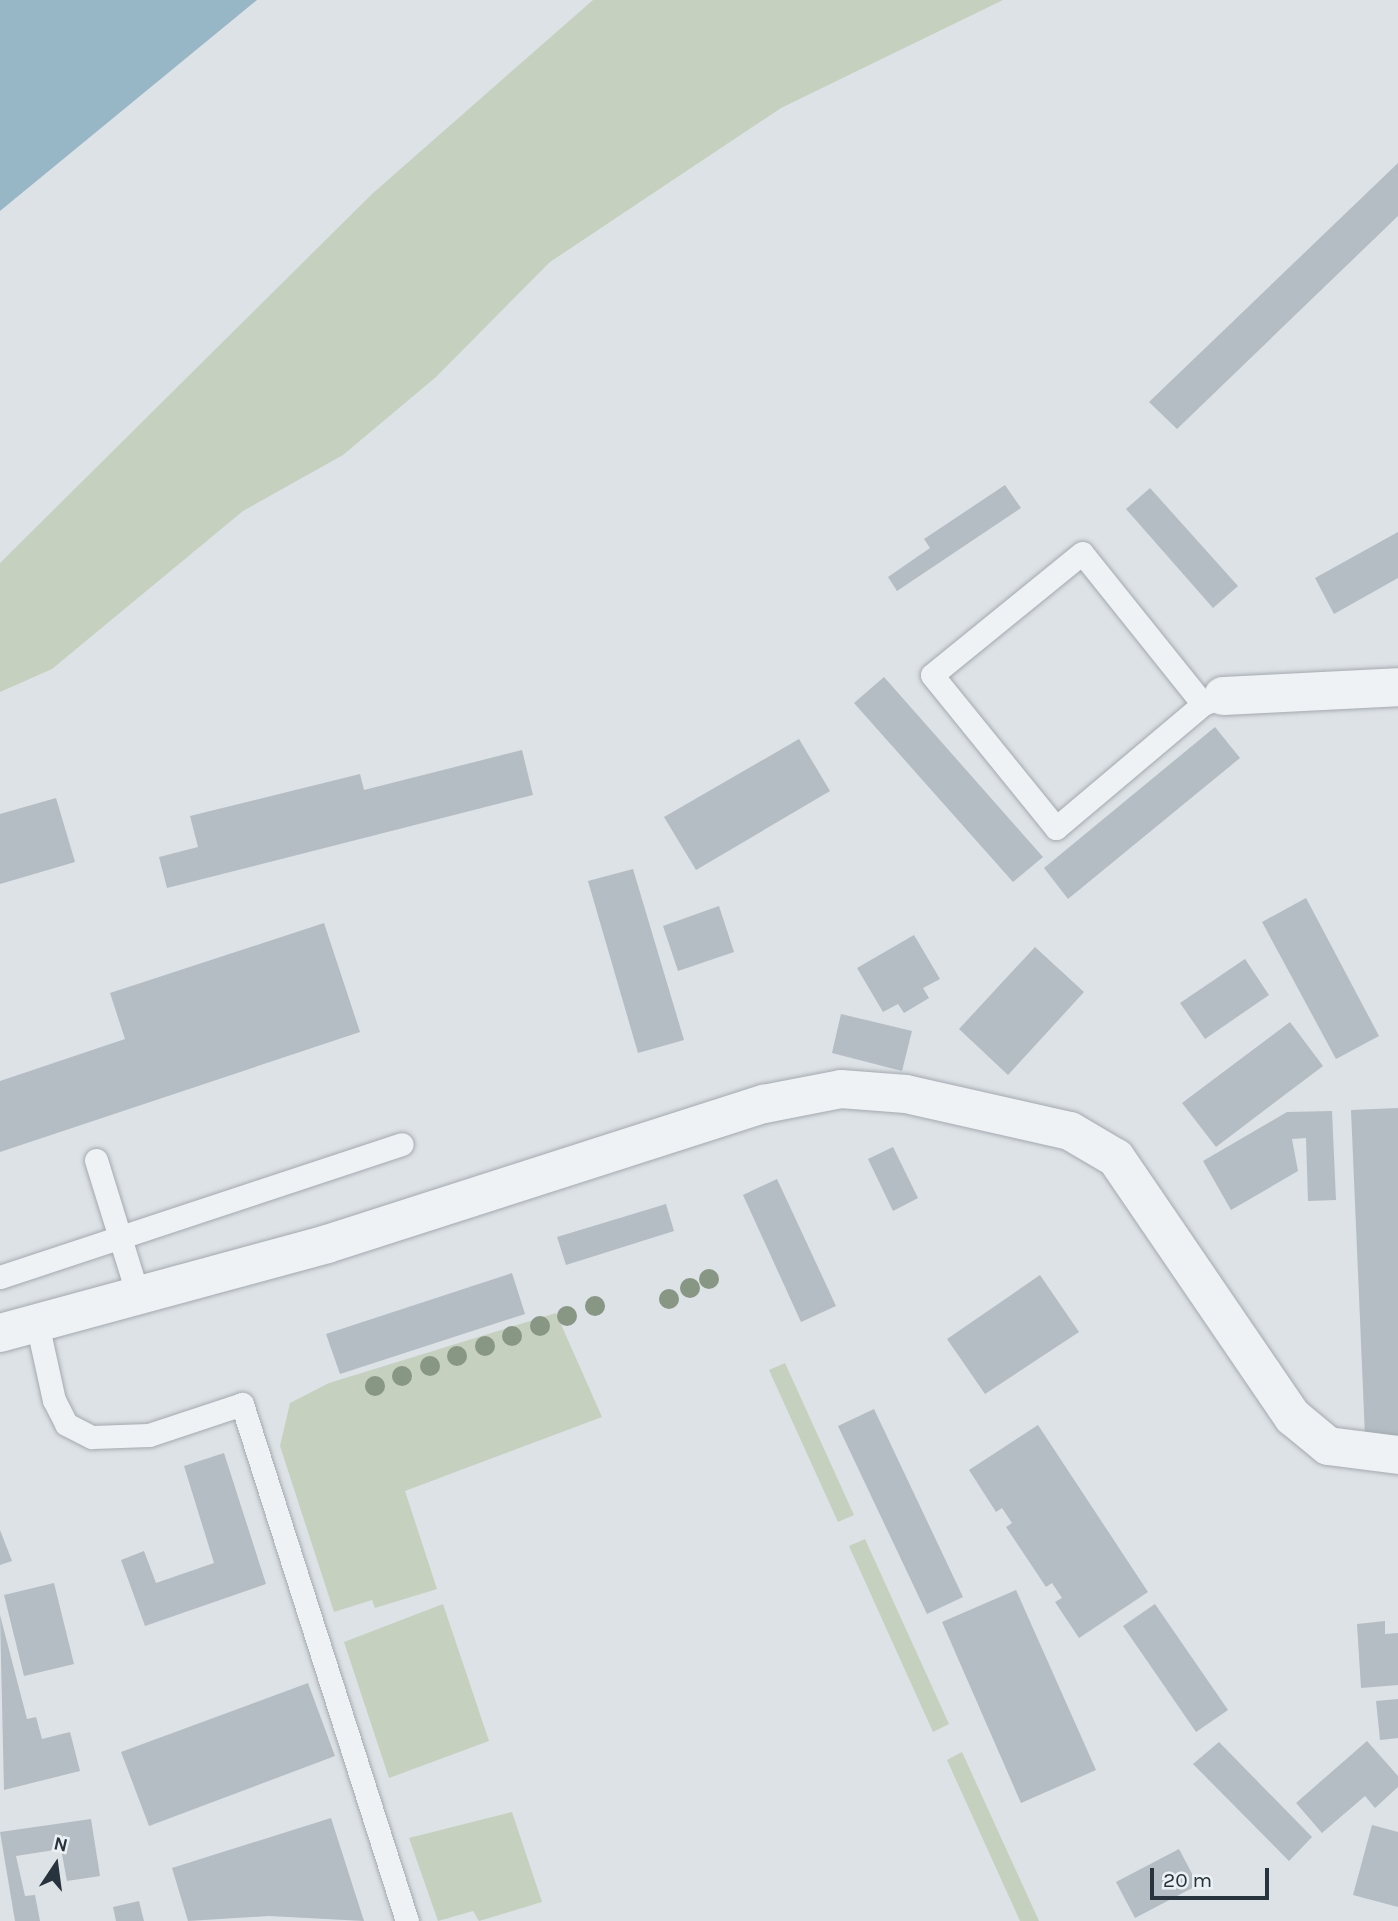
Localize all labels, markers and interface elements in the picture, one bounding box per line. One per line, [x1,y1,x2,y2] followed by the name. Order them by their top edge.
[21,1830,91,1900] north arrow
[52,1832,70,1857] text: N
[1153,1854,1272,1898] scale bar
[1163,1868,1212,1892] text: 20 m

